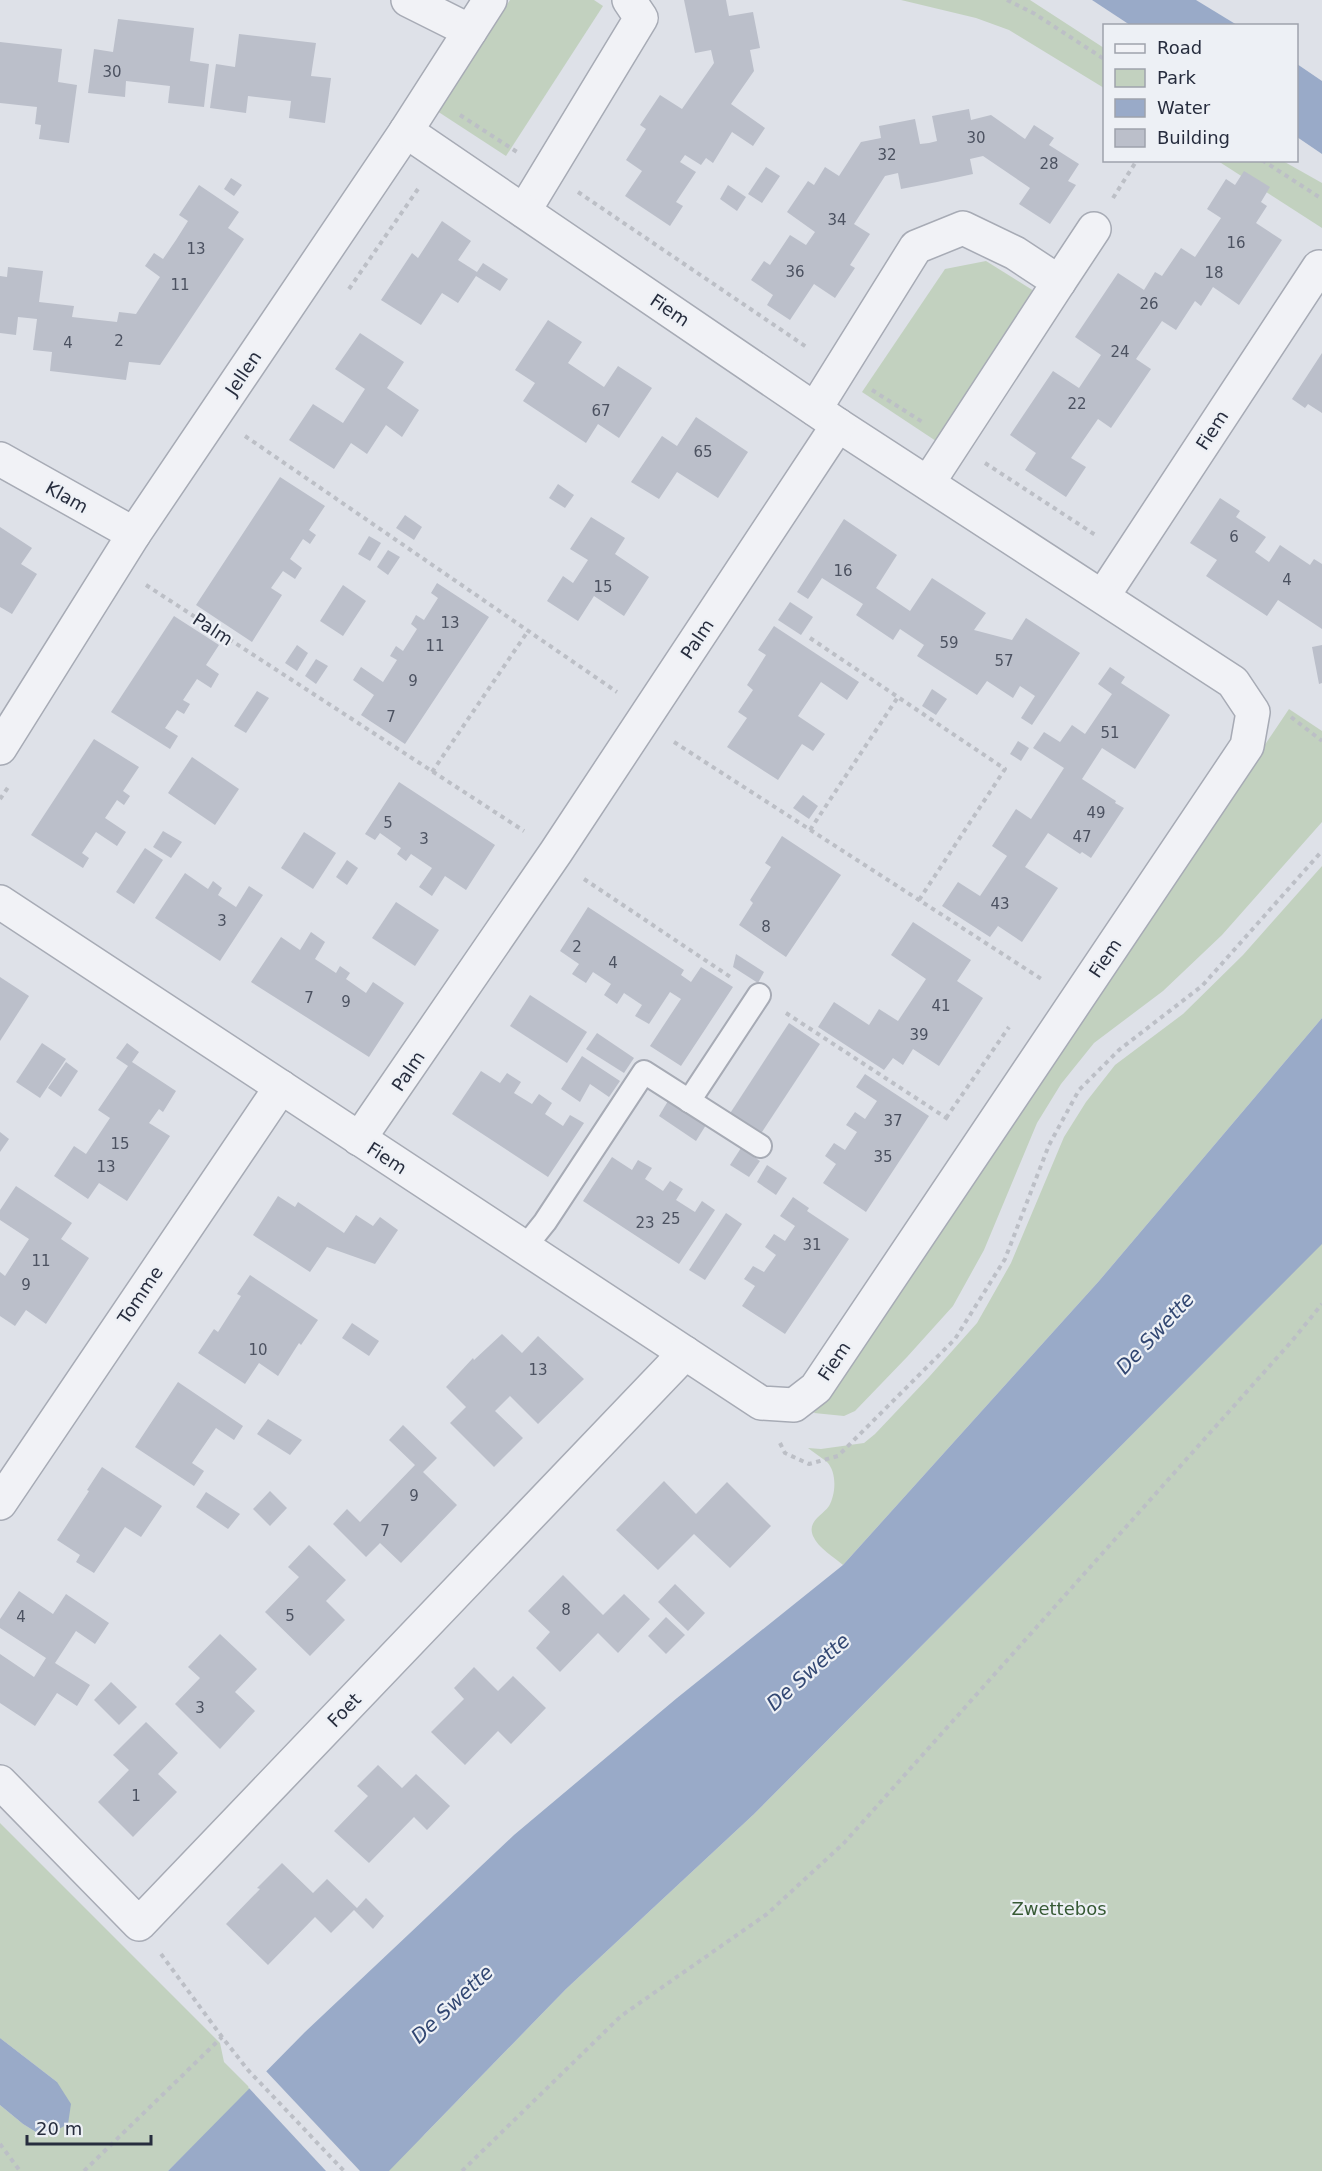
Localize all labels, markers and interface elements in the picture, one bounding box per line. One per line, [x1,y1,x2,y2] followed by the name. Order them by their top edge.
[1103,24,1298,162] legend
[1157,37,1202,58] text: Road
[102,63,122,81] house number: 30
[1157,67,1196,88] text: Park
[1157,97,1211,118] text: Water
[1157,127,1230,148] text: Building
[966,129,986,147] house number: 30
[877,146,897,164] house number: 32
[1039,155,1059,173] house number: 28
[827,211,847,229] house number: 34
[1226,234,1246,252] house number: 16
[186,240,206,258] house number: 13
[785,263,805,281] house number: 36
[1204,264,1224,282] house number: 18
[170,276,190,294] house number: 11
[646,289,694,331] street label: Fiem
[1139,295,1159,313] house number: 26
[114,332,124,350] house number: 2
[63,334,73,352] house number: 4
[1110,343,1130,361] house number: 24
[220,347,265,400] street label: Jellen
[1067,395,1087,413] house number: 22
[591,402,611,420] house number: 67
[1192,406,1232,454] street label: Fiem
[693,443,713,461] house number: 65
[42,477,92,517] street label: Klam
[1229,528,1239,546] house number: 6
[833,562,853,580] house number: 16
[1282,571,1292,589] house number: 4
[593,578,613,596] house number: 15
[189,608,237,650] street label: Palm
[440,614,460,632] house number: 13
[676,615,718,663] street label: Palm
[939,634,959,652] house number: 59
[425,637,445,655] house number: 11
[994,652,1014,670] house number: 57
[408,672,418,690] house number: 9
[386,708,396,726] house number: 7
[1100,724,1120,742] house number: 51
[1086,804,1106,822] house number: 49
[383,814,393,832] house number: 5
[1072,828,1092,846] house number: 47
[419,830,429,848] house number: 3
[990,895,1010,913] house number: 43
[217,912,227,930] house number: 3
[761,918,771,936] house number: 8
[1084,934,1126,982] street label: Fiem
[572,938,582,956] house number: 2
[608,954,618,972] house number: 4
[304,989,314,1007] house number: 7
[341,993,351,1011] house number: 9
[931,997,951,1015] house number: 41
[909,1026,929,1044] house number: 39
[387,1047,429,1095] street label: Palm
[883,1112,903,1130] house number: 37
[110,1135,130,1153] house number: 15
[363,1138,411,1178] street label: Fiem
[873,1148,893,1166] house number: 35
[96,1158,116,1176] house number: 13
[661,1210,681,1228] house number: 25
[635,1214,655,1232] house number: 23
[802,1236,822,1254] house number: 31
[31,1252,51,1270] house number: 11
[113,1262,167,1329] street label: Tomme
[21,1276,31,1294] house number: 9
[1111,1287,1199,1379] water label: De Swette
[813,1337,855,1385] street label: Fiem
[248,1341,268,1359] house number: 10
[528,1361,548,1379] house number: 13
[409,1487,419,1505] house number: 9
[380,1522,390,1540] house number: 7
[561,1601,571,1619] house number: 8
[285,1607,295,1625] house number: 5
[16,1608,26,1626] house number: 4
[762,1628,854,1716] water label: De Swette
[323,1689,365,1731] street label: Foet
[195,1699,205,1717] house number: 3
[131,1787,141,1805] house number: 1
[1011,1898,1107,1919] park label: Zwettebos
[406,1960,498,2048] water label: De Swette
[27,2108,152,2146] scale bar
[36,2118,82,2139] text: 20 m

